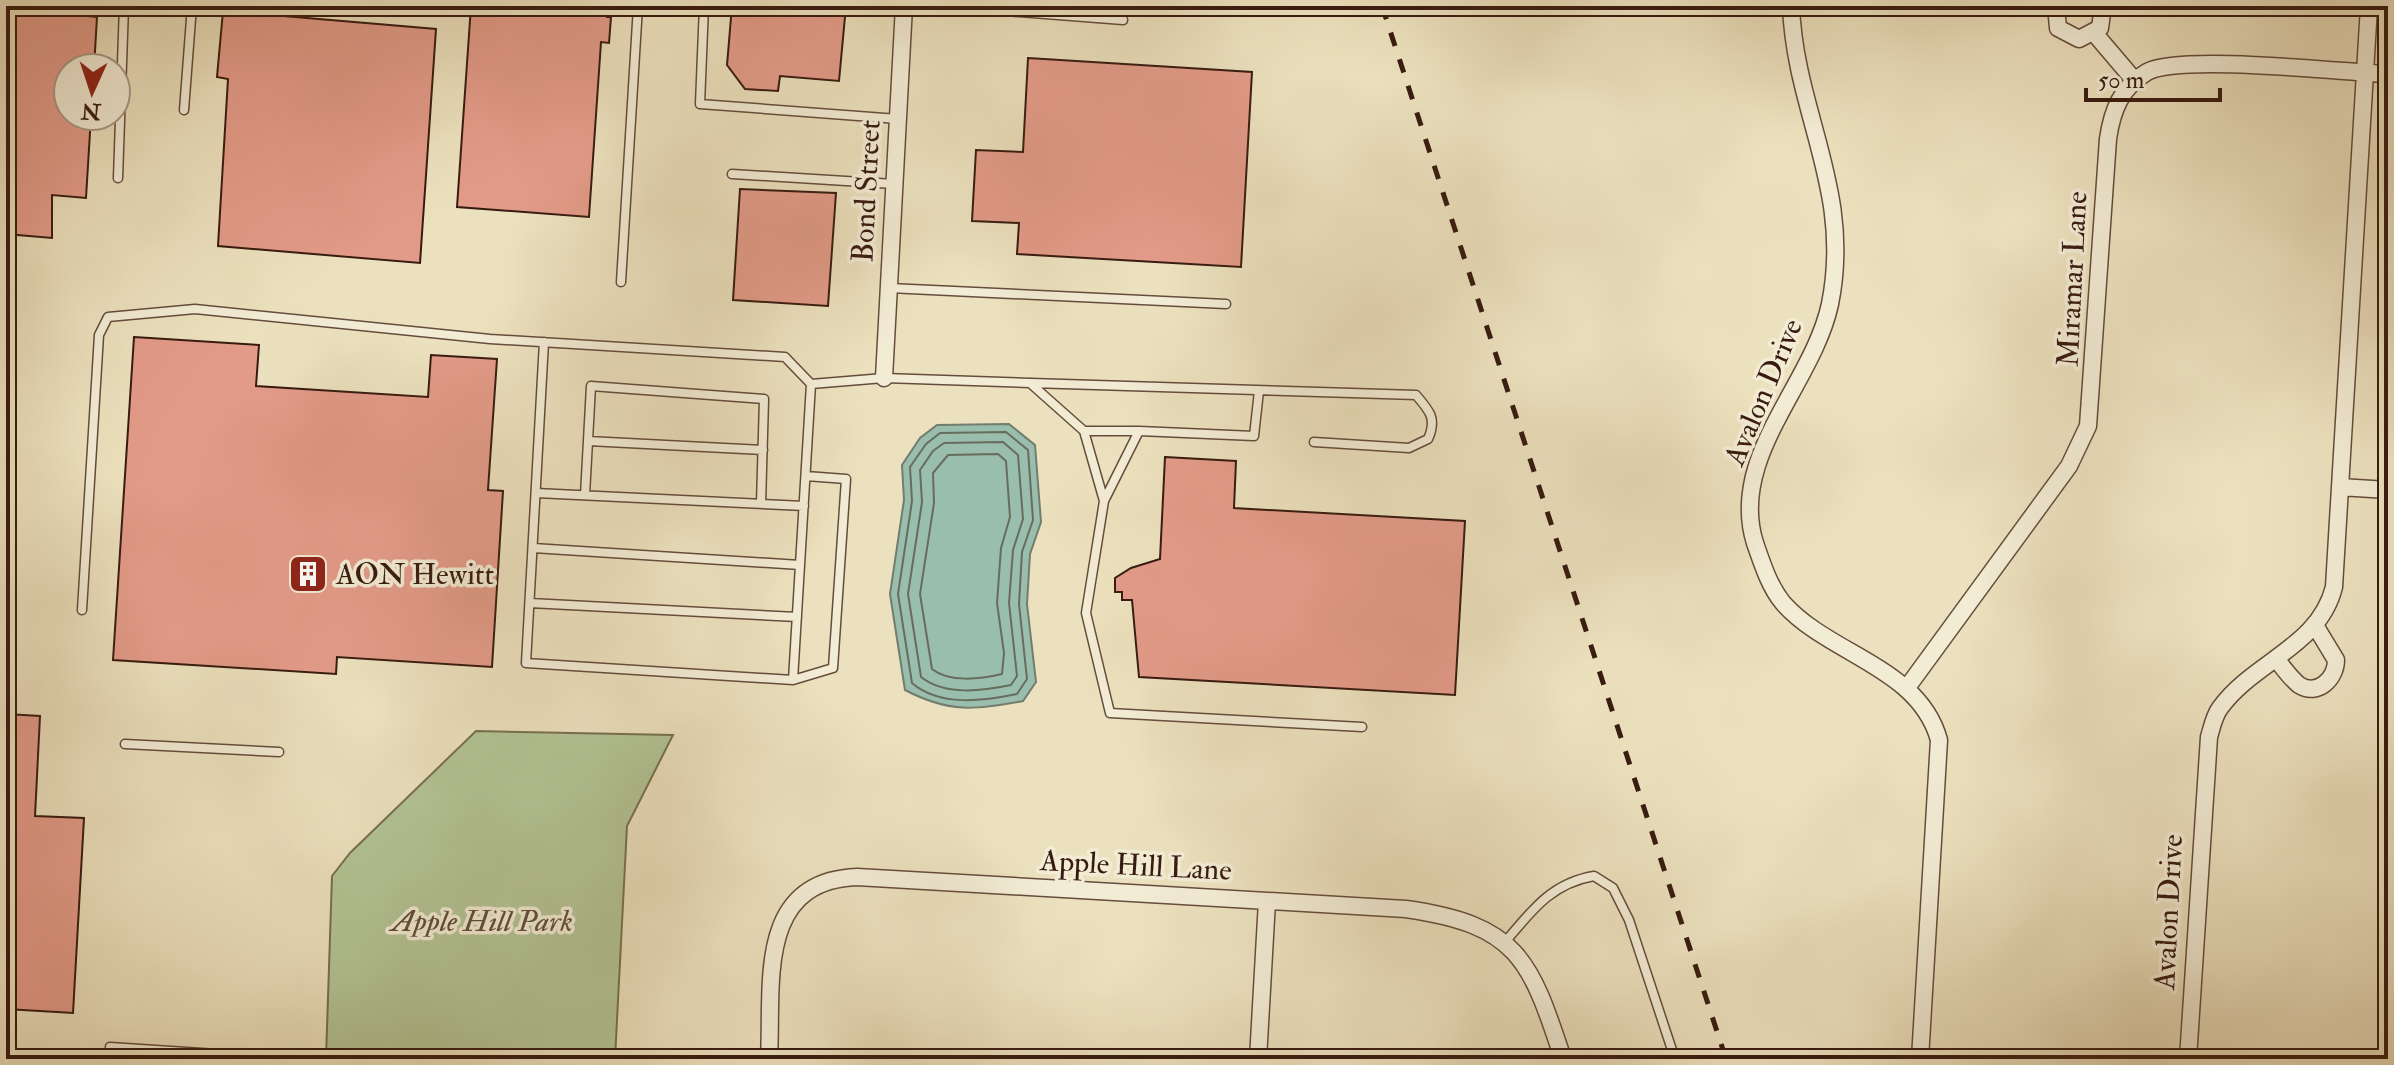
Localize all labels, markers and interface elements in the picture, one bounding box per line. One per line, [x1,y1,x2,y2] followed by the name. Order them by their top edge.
[52,52,132,132] north arrow
[2086,52,2220,102] scale bar
[2098,65,2145,96] text: 50 m
[80,96,103,126] text: N
[844,118,889,263] street label: Bond Street
[2049,190,2096,368] street label: Miramar Lane
[1716,313,1811,472] street label: Avalon Drive
[287,553,329,595] building icon: AON Hewitt
[335,556,495,593] place label: AON Hewitt
[2146,833,2191,992] street label: Avalon Drive
[1038,842,1233,889] street label: Apple Hill Lane
[388,903,573,940] park label: Apple Hill Park

